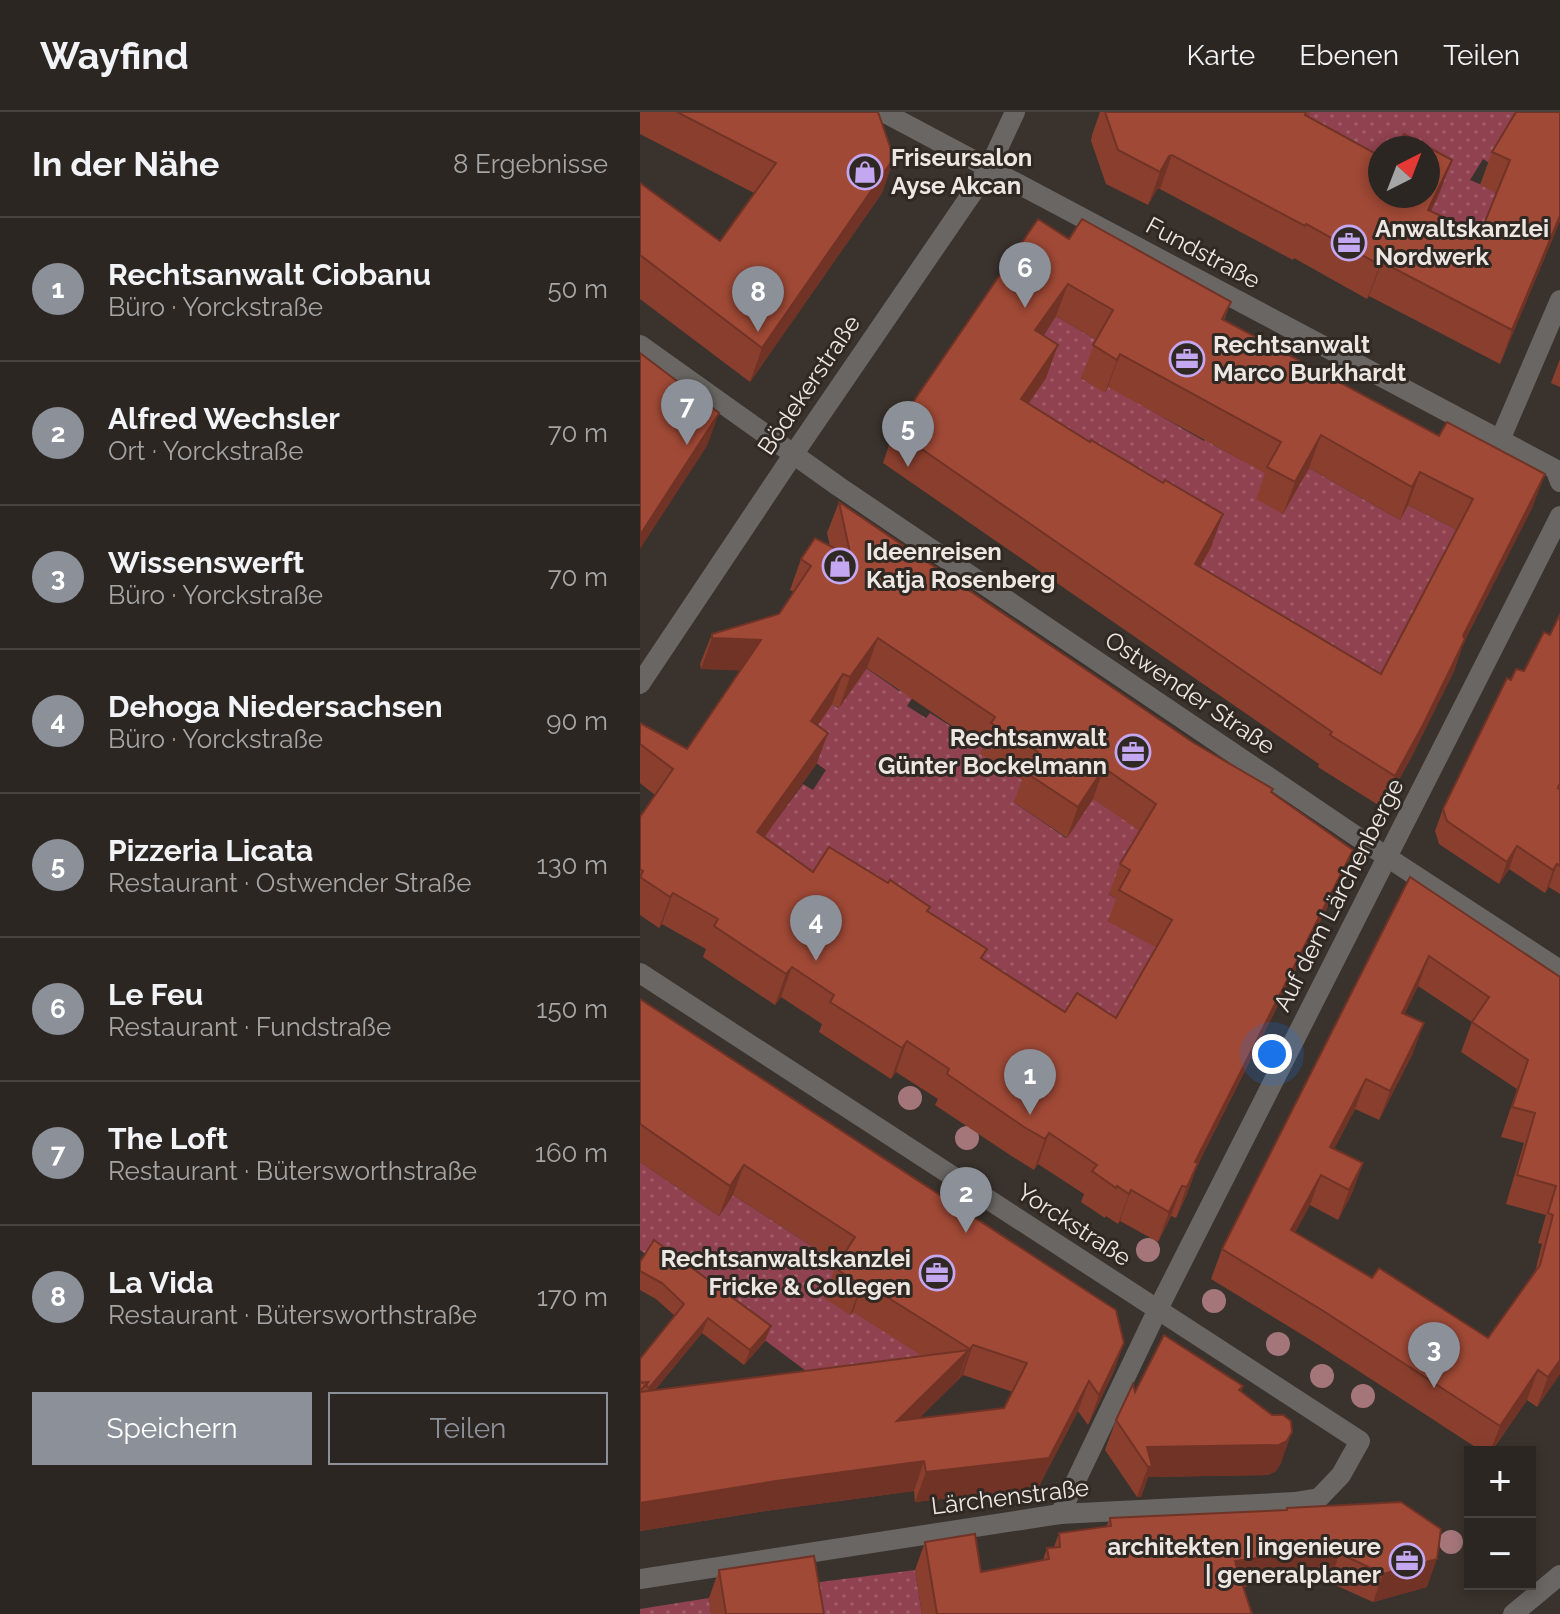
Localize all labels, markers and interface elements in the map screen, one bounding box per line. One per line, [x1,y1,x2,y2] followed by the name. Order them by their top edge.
[40,33,189,78] text: Wayfind
[1187,39,1255,72] text: Karte
[1299,39,1399,72] text: Ebenen
[1443,39,1520,72] text: Teilen
[1368,136,1440,208] north arrow
[891,143,1032,200] place label: Friseursalon Ayse Akcan
[32,144,219,184] text: In der Nähe
[453,149,608,179] text: 8 Ergebnisse
[846,153,884,191] shop icon: Friseursalon Ayse Akcan
[1141,210,1265,295] street label: Fundstraße
[1375,214,1549,271] place label: Anwaltskanzlei Nordwerk
[1330,224,1368,262] office icon: Anwaltskanzlei Nordwerk
[999,242,1051,308] pin: 6
[108,257,431,292] text: Rechtsanwalt Ciobanu
[732,266,784,332] pin: 8
[52,274,64,304] text: 1
[547,274,608,304] text: 50 m
[108,292,323,322] text: Büro · Yorckstraße
[751,309,866,460] street label: Bödekerstraße
[1213,330,1406,387] place label: Rechtsanwalt Marco Burkhardt
[1168,340,1206,378] office icon: Rechtsanwalt Marco Burkhardt
[661,379,713,445] pin: 7
[108,401,340,436] text: Alfred Wechsler
[882,401,934,467] pin: 5
[51,418,65,448] text: 2
[548,418,608,448] text: 70 m
[108,436,303,466] text: Ort · Yorckstraße
[866,537,1055,594] place label: Ideenreisen Katja Rosenberg
[108,545,304,580] text: Wissenswerft
[821,547,859,585] shop icon: Ideenreisen Katja Rosenberg
[51,562,65,592] text: 3
[548,562,608,592] text: 70 m
[108,580,323,610] text: Büro · Yorckstraße
[1100,625,1281,760] street label: Ostwender Straße
[108,689,443,724] text: Dehoga Niedersachsen
[51,706,65,736] text: 4
[546,706,608,736] text: 90 m
[878,723,1107,780] place label: Rechtsanwalt Günter Bockelmann
[108,724,323,754] text: Büro · Yorckstraße
[1114,733,1152,771] office icon: Rechtsanwalt Günter Bockelmann
[1267,774,1410,1016] street label: Auf dem Lärchenberge
[108,833,313,868] text: Pizzeria Licata
[51,850,65,880] text: 5
[537,850,608,880] text: 130 m
[108,868,471,898] text: Restaurant · Ostwender Straße
[790,895,842,961] pin: 4
[108,977,203,1012] text: Le Feu
[50,994,66,1024] text: 6
[536,994,608,1024] text: 150 m
[108,1012,391,1042] text: Restaurant · Fundstraße
[1252,1034,1292,1074] your location
[1004,1049,1056,1115] pin: 1
[108,1121,228,1156] text: The Loft
[51,1138,65,1168] text: 7
[535,1138,608,1168] text: 160 m
[108,1156,477,1186] text: Restaurant · Bütersworthstraße
[940,1167,992,1233] pin: 2
[1012,1177,1137,1272] street label: Yorckstraße
[660,1244,911,1301] place label: Rechtsanwaltskanzlei Fricke & Collegen
[918,1254,956,1292] office icon: Rechtsanwaltskanzlei Fricke & Collegen
[108,1265,213,1300] text: La Vida
[50,1282,66,1312] text: 8
[537,1282,608,1312] text: 170 m
[108,1300,477,1330] text: Restaurant · Bütersworthstraße
[1408,1322,1460,1388] pin: 3
[32,1392,312,1465] button: Speichern
[328,1392,608,1465] button: Teilen
[1464,1446,1536,1590] map controls
[1464,1446,1536,1518] button: +
[929,1472,1090,1521] street label: Lärchenstraße
[1464,1518,1536,1590] button: −
[1108,1532,1381,1589] place label: architekten | ingenieure | generalplaner
[1388,1542,1426,1580] office icon: architekten | ingenieure | generalplaner

